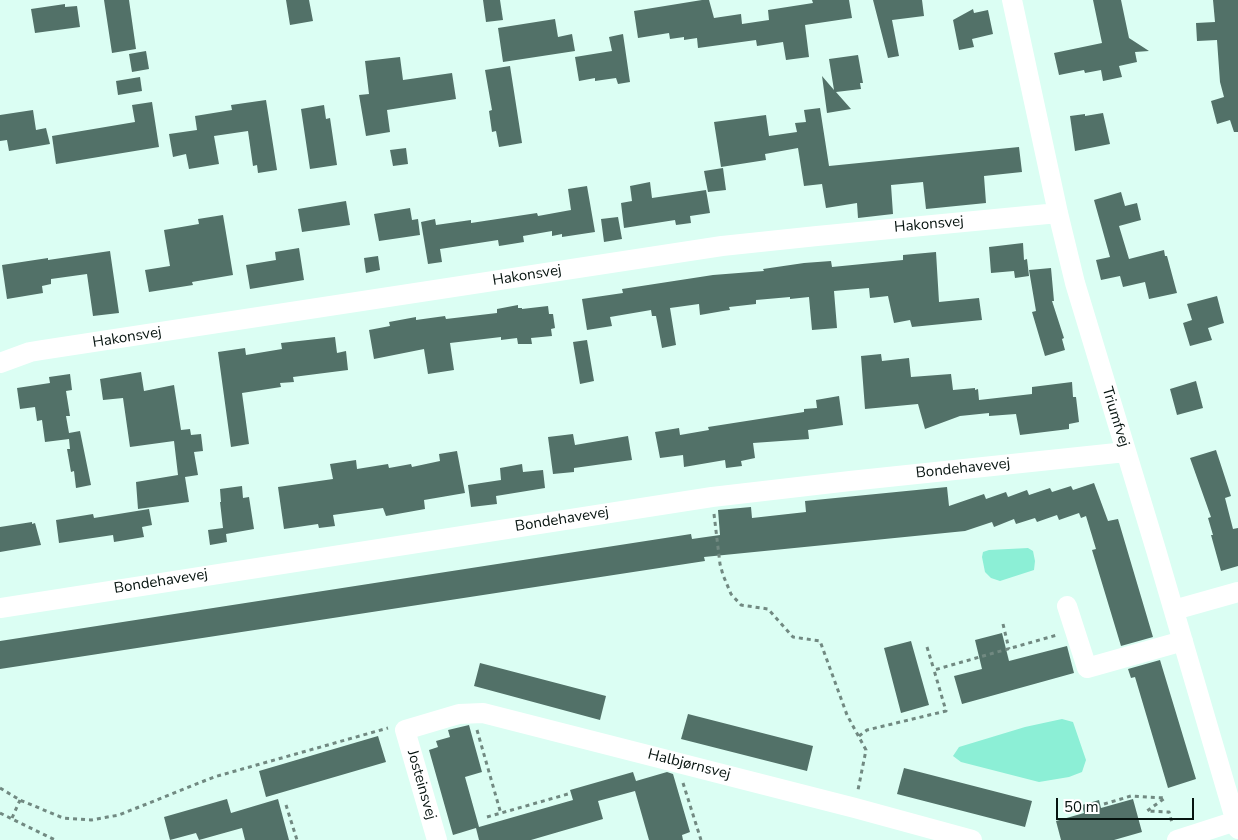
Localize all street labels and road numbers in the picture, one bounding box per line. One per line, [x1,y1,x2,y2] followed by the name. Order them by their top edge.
[893,213,965,237] street label: Hakonsvej
[491,262,563,290] street label: Hakonsvej
[91,324,163,352] street label: Hakonsvej
[1097,385,1133,449] street label: Triumfvej
[915,455,1011,483] street label: Bondehavevej
[514,504,610,536] street label: Bondehavevej
[113,566,209,598] street label: Bondehavevej
[646,746,732,784] street label: Halbjørnsvej
[402,748,440,822] street label: Josteinsvej

